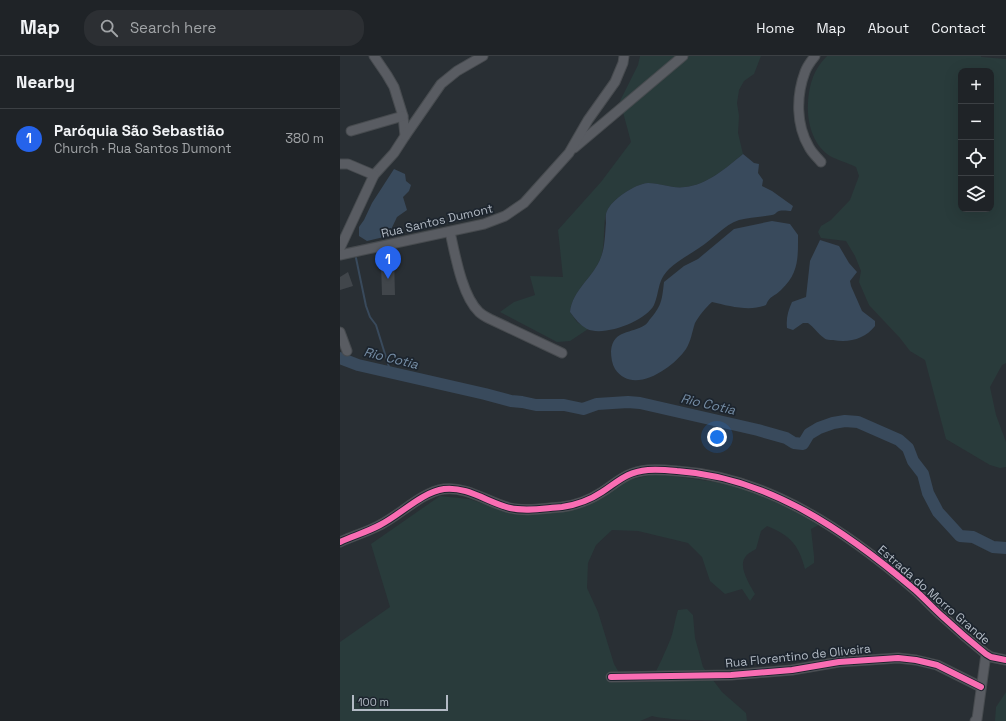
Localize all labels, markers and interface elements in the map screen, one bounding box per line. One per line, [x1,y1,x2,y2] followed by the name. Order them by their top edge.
[84,10,364,46] search box
[20,15,60,40] text: Map
[98,17,120,39] icon: search
[130,18,216,37] text: Search here
[756,19,794,37] text: Home
[816,19,846,37] text: Map
[868,19,909,37] text: About
[931,19,986,37] text: Contact
[958,68,994,212] map controls
[958,68,994,104] button: +
[16,71,75,93] text: Nearby
[958,104,994,140] button: −
[54,121,224,140] text: Paróquia São Sebastião
[26,130,32,147] text: 1
[285,130,324,147] text: 380 m
[54,140,231,157] text: Church · Rua Santos Dumont
[958,140,994,176] button: locate
[958,176,994,212] button: layers
[380,200,494,242] street label: Rua Santos Dumont
[375,246,401,279] pin: 1
[362,343,421,373] water label: Rio Cotia
[679,389,737,419] water label: Rio Cotia
[707,427,727,447] your location
[874,542,994,648] street label: Estrada do Morro Grande
[725,640,872,672] street label: Rua Florentino de Oliveira
[352,693,448,712] scale bar
[358,695,389,709] text: 100 m

